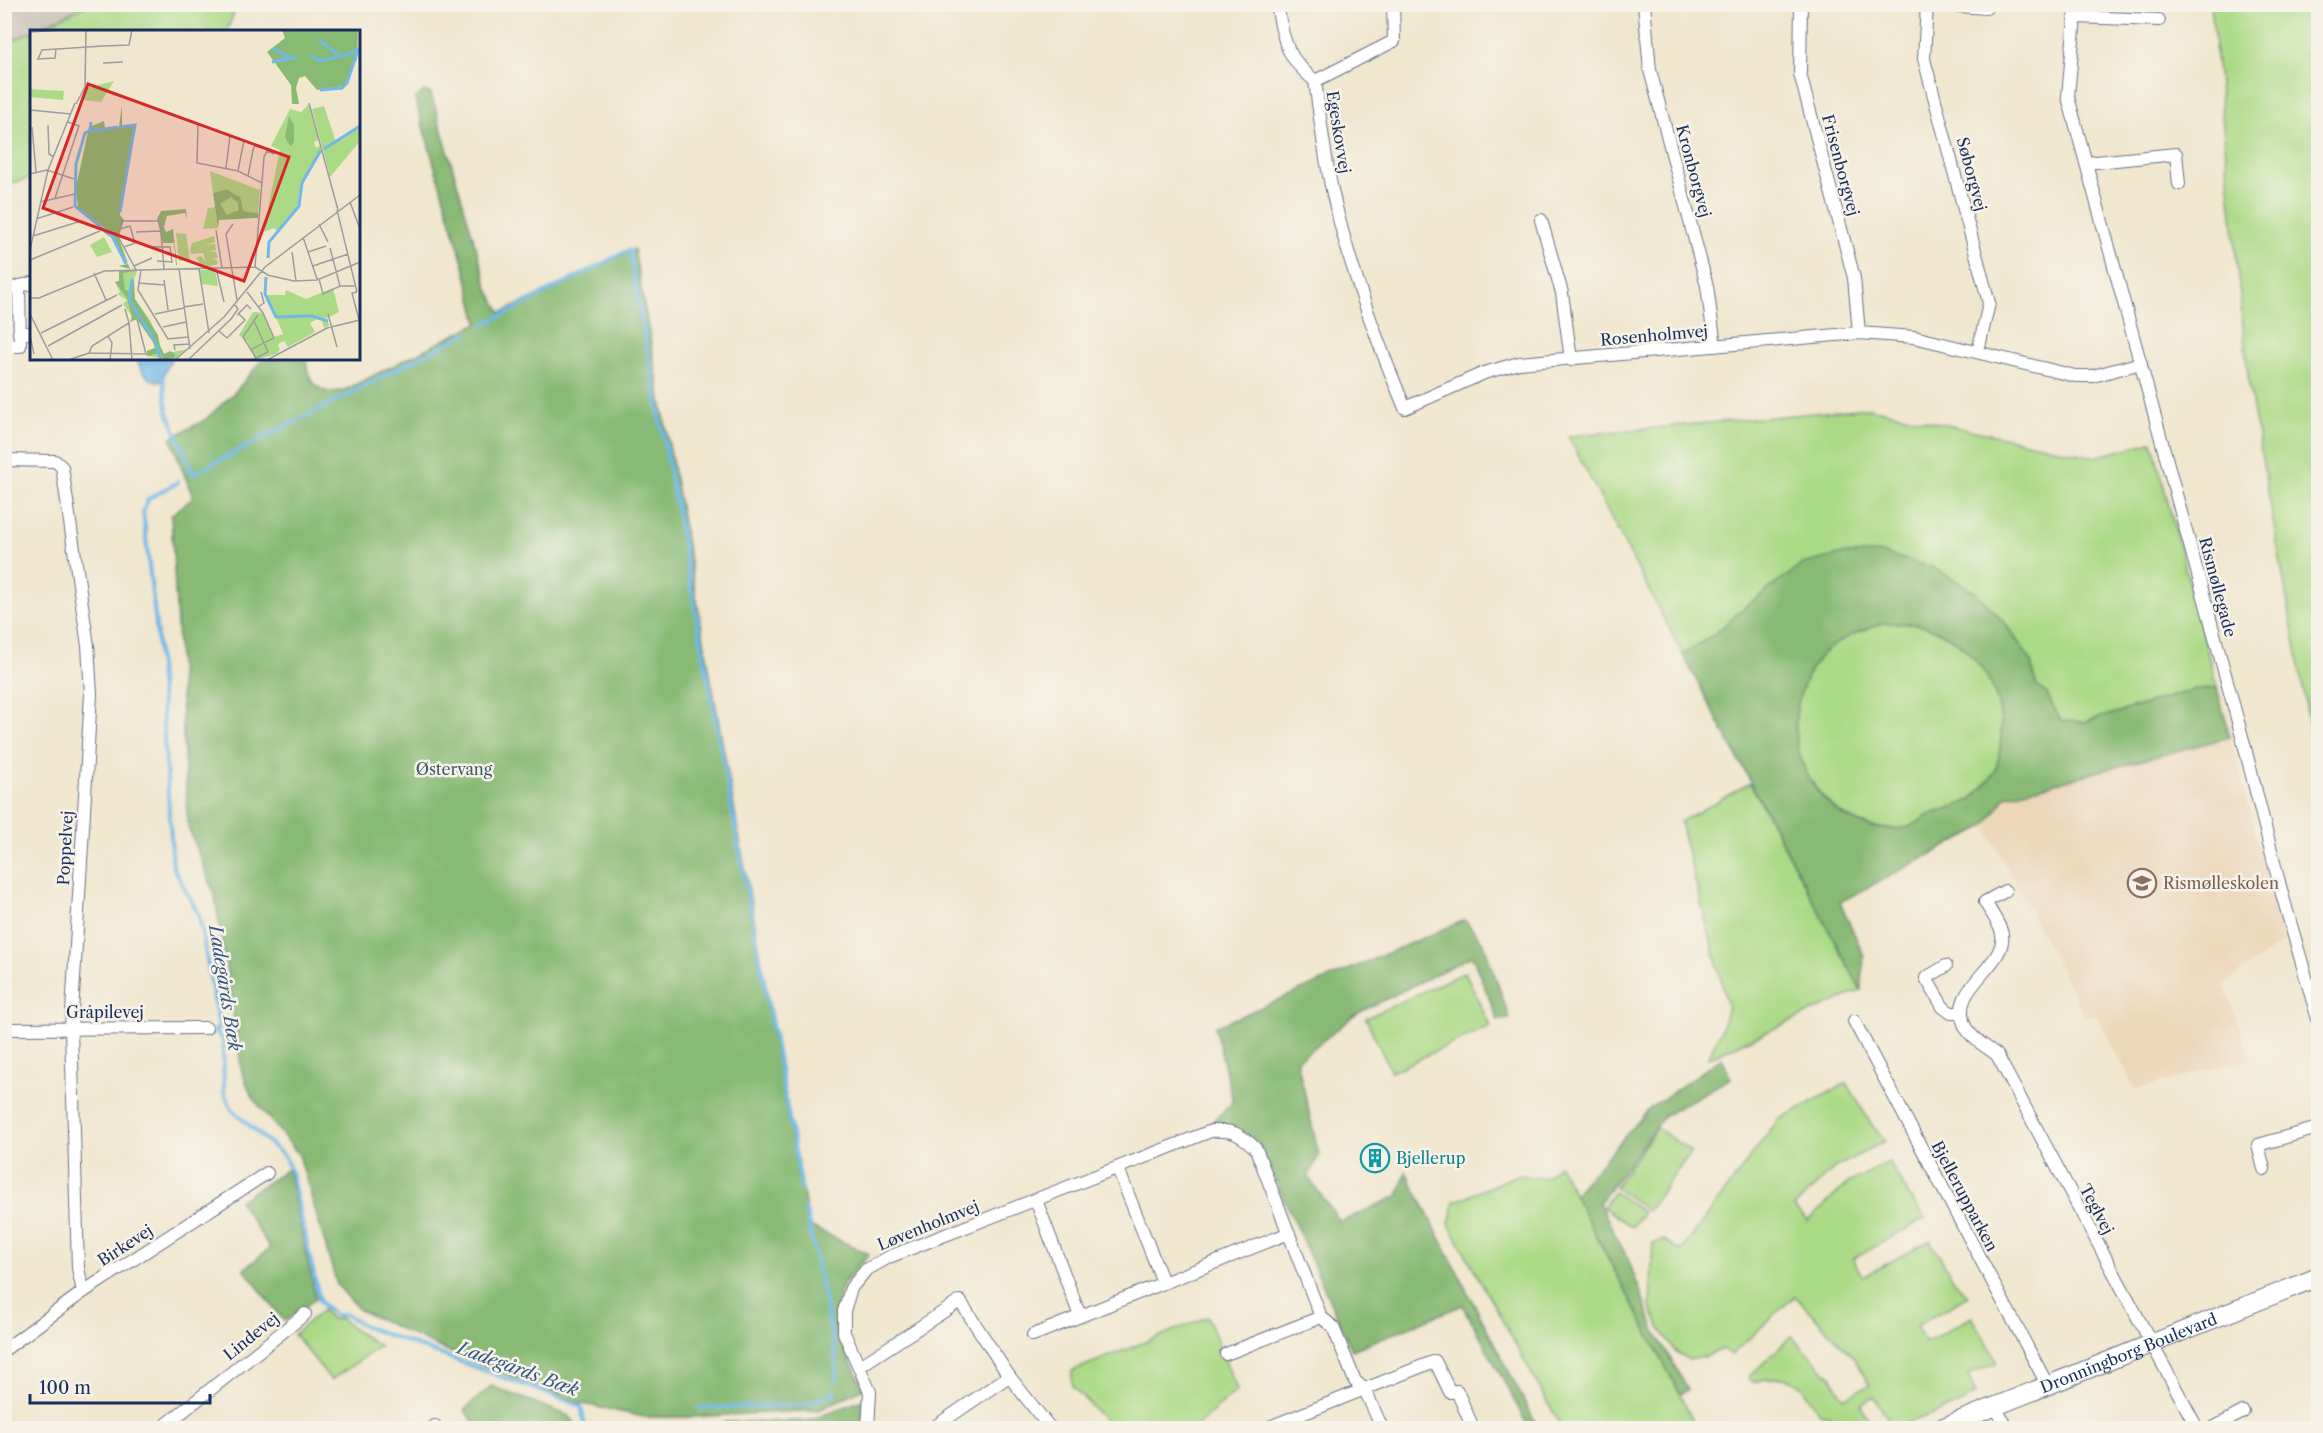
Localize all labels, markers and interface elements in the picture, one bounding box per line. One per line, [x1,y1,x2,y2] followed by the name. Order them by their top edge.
[30,30,360,360] inset map
[1323,89,1355,175] street label: Egeskovvej
[1818,112,1864,218] street label: Frisenborgvej
[1672,122,1716,220] street label: Kronborgvej
[1953,135,1991,213] street label: Søborgvej
[1599,320,1709,350] street label: Rosenholmvej
[2195,535,2241,639] street label: Rismøllegade
[416,759,493,779] park label: Østervang
[53,810,77,886] street label: Poppelvej
[2126,867,2158,899] school or university icon: Rismølleskolen
[2163,873,2279,893] place label: Rismølleskolen
[204,921,246,1053] water label: Ladegårds Bæk
[66,1002,144,1022] street label: Gråpilevej
[1927,1137,2003,1255] street label: Bjellerupparken
[1359,1142,1391,1174] building icon: Bjellerup
[1396,1148,1466,1168] place label: Bjellerup
[2075,1180,2119,1238] street label: Teglvej
[874,1195,982,1255] street label: Løvenholmvej
[94,1220,156,1270] street label: Birkevej
[219,1308,283,1364] street label: Lindevej
[2037,1308,2220,1397] street label: Dronningborg Boulevard
[452,1336,582,1401] water label: Ladegårds Bæk
[30,1367,210,1405] scale bar
[39,1377,91,1399] text: 100 m

